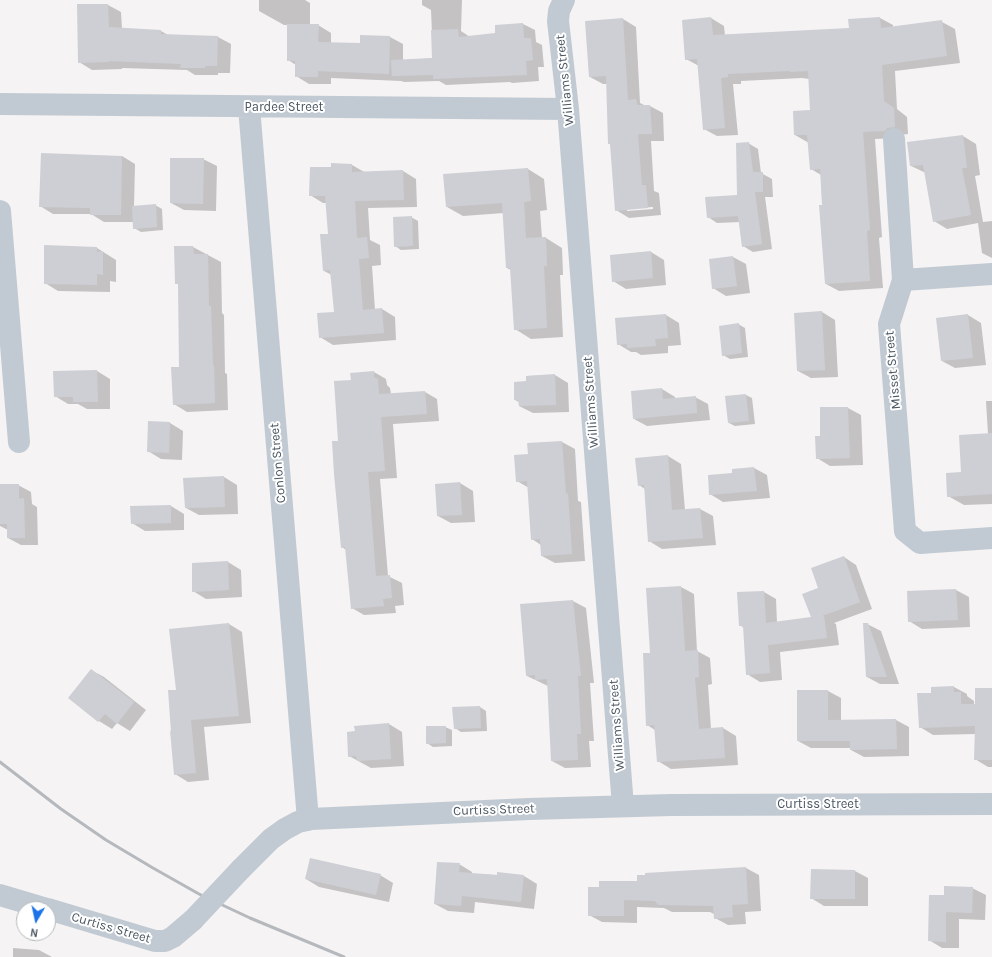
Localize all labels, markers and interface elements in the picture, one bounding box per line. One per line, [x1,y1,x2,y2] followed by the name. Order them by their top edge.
[552,34,578,126] street label: Williams Street
[245,99,323,115] street label: Pardee Street
[882,330,904,410] street label: Misset Street
[580,356,602,448] street label: Williams Street
[267,422,289,504] street label: Conlon Street
[606,679,628,771] street label: Williams Street
[777,796,859,812] street label: Curtiss Street
[453,801,535,819] street label: Curtiss Street
[16,901,56,941] north arrow
[70,909,152,947] street label: Curtiss Street
[29,925,39,939] text: N

